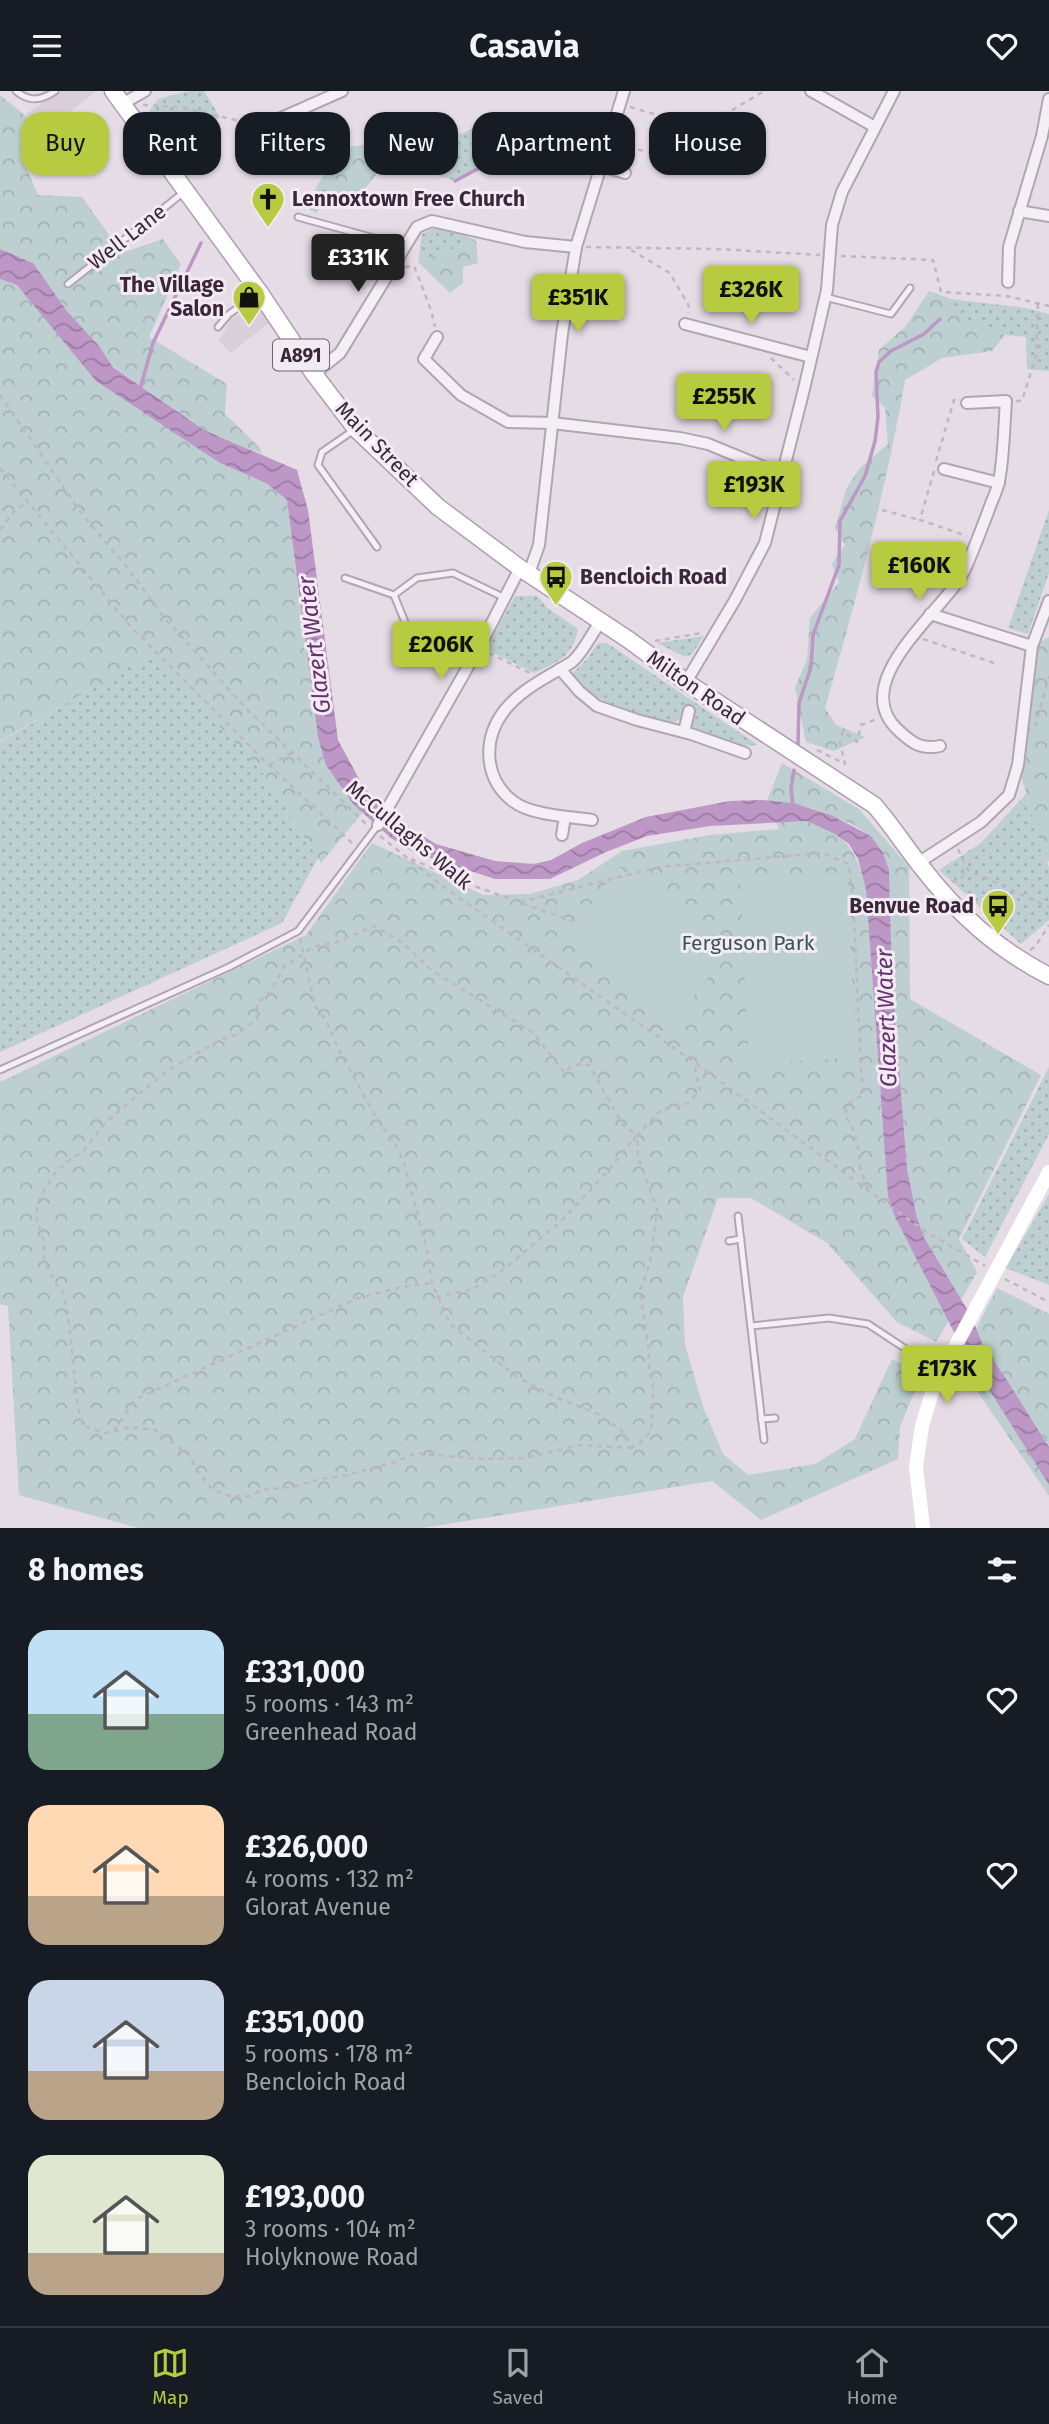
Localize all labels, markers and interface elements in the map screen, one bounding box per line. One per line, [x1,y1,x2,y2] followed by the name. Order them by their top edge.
[28,27,66,65] icon: menu
[469,27,580,65] text: Casavia
[983,27,1021,65] icon: heart
[21,112,109,175] chip: Buy
[123,112,221,175] chip: Rent
[235,112,350,175] chip: Filters
[364,112,458,175] chip: New
[472,112,635,175] chip: Apartment
[649,112,766,175] chip: House
[249,180,287,229] church icon: Lennoxtown Free Church
[292,186,525,212] place label: Lennoxtown Free Church
[83,198,171,276] street label: Well Lane
[309,235,407,294] pin: £331K
[327,243,389,271] text: £331K
[702,267,800,326] pin: £326K
[120,272,224,322] place label: The Village Salon
[529,275,627,334] pin: £351K
[719,275,783,303] text: £326K
[230,278,268,327] shop icon: The Village Salon
[548,283,608,311] text: £351K
[273,339,329,371] road number: A891
[675,373,773,433] pin: £255K
[692,382,756,410] text: £255K
[330,396,424,492] street label: Main Street
[705,461,803,521] pin: £193K
[723,470,785,498] text: £193K
[870,543,968,602] pin: £160K
[887,551,951,579] text: £160K
[537,558,575,607] bus stop icon: Bencloich Road
[580,564,727,590] place label: Bencloich Road
[292,573,336,715] water label: Glazert Water
[392,621,490,681] pin: £206K
[408,630,474,658] text: £206K
[642,645,750,731] street label: Milton Road
[341,775,478,896] street label: McCullaghs Walk
[979,887,1017,936] bus stop icon: Benvue Road
[849,893,974,919] place label: Benvue Road
[681,930,815,956] park label: Ferguson Park
[870,947,902,1088] water label: Glazert Water
[898,1345,996,1405] pin: £173K
[917,1354,977,1382] text: £173K
[983,1551,1021,1589] icon: filters
[28,1552,144,1588] text: 8 homes
[245,1654,365,1690] text: £331,000
[84,1658,168,1742] icon: home
[983,1681,1021,1719] icon: heart
[245,1690,414,1718] text: 5 rooms · 143 m²
[245,1718,417,1746] text: Greenhead Road
[245,1829,368,1865] text: £326,000
[84,1833,168,1917] icon: home
[983,1856,1021,1894] icon: heart
[245,1865,414,1893] text: 4 rooms · 132 m²
[245,1893,391,1921] text: Glorat Avenue
[245,2004,365,2040] text: £351,000
[84,2008,168,2092] icon: home
[983,2031,1021,2069] icon: heart
[245,2040,413,2068] text: 5 rooms · 178 m²
[245,2068,406,2096] text: Bencloich Road
[245,2179,365,2215] text: £193,000
[84,2183,168,2267] icon: home
[983,2206,1021,2244] icon: heart
[245,2215,416,2243] text: 3 rooms · 104 m²
[245,2243,419,2271] text: Holyknowe Road
[151,2344,189,2409] tab: Map
[492,2344,544,2409] tab: Saved
[847,2344,897,2409] tab: Home

